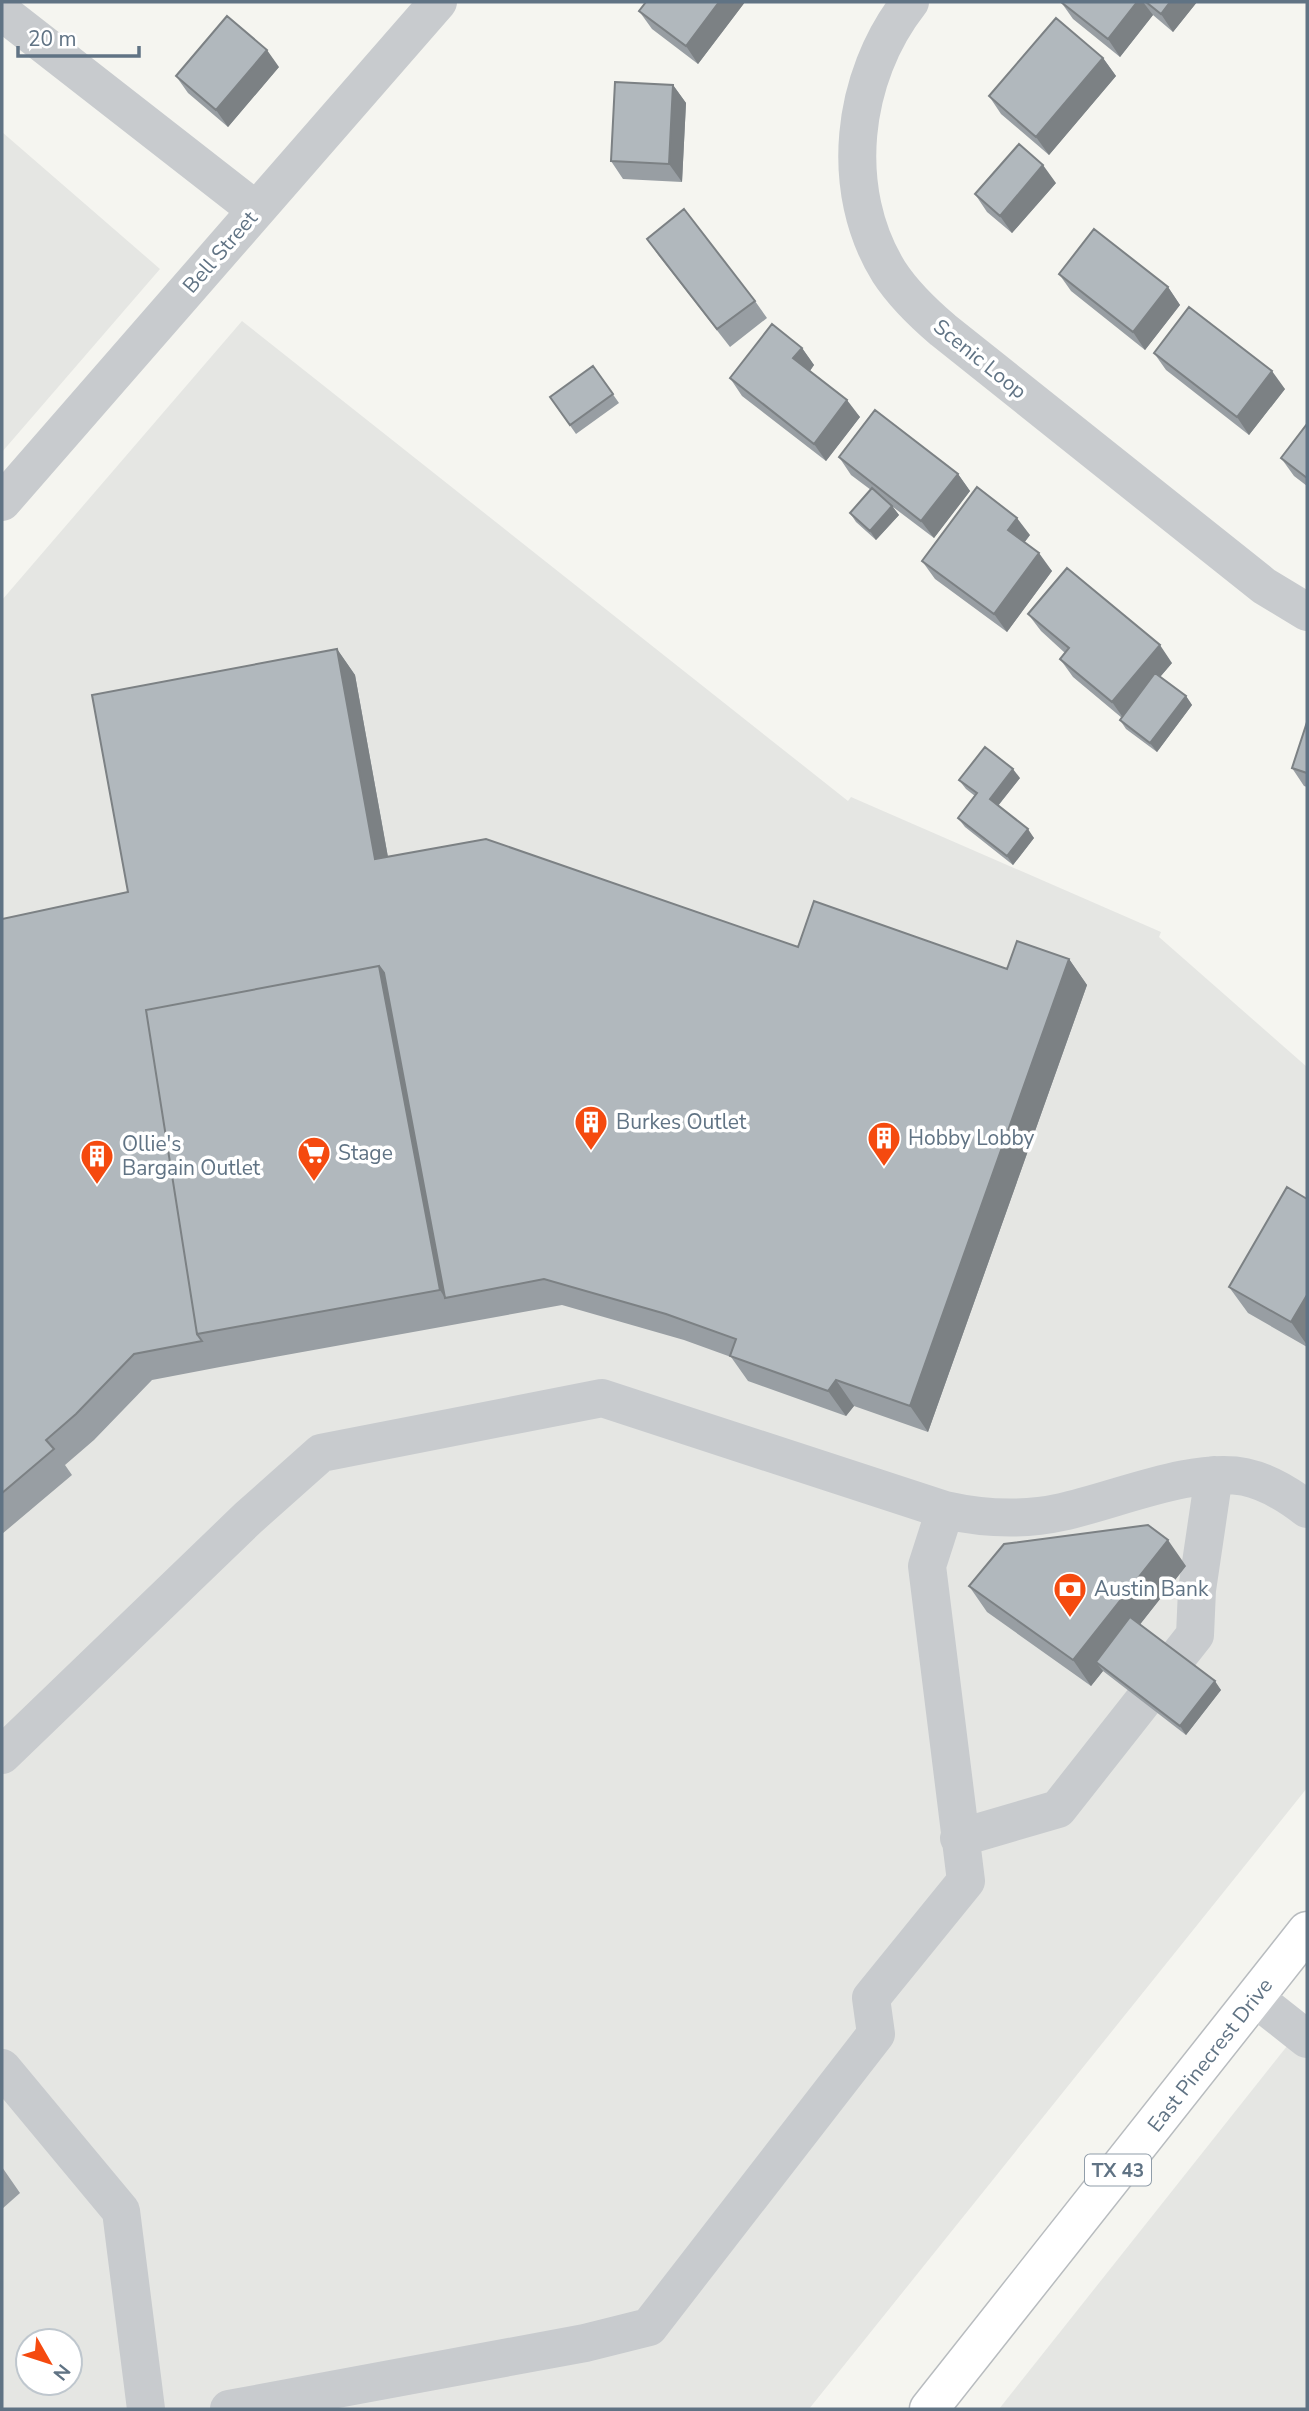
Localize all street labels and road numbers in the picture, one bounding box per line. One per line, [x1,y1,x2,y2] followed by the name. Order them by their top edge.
[176,204,264,299] street label: Bell Street
[928,313,1032,405] street label: Scenic Loop
[1141,1972,1279,2138] street label: East Pinecrest Drive
[1085,2154,1151,2186] road number: TX 43

